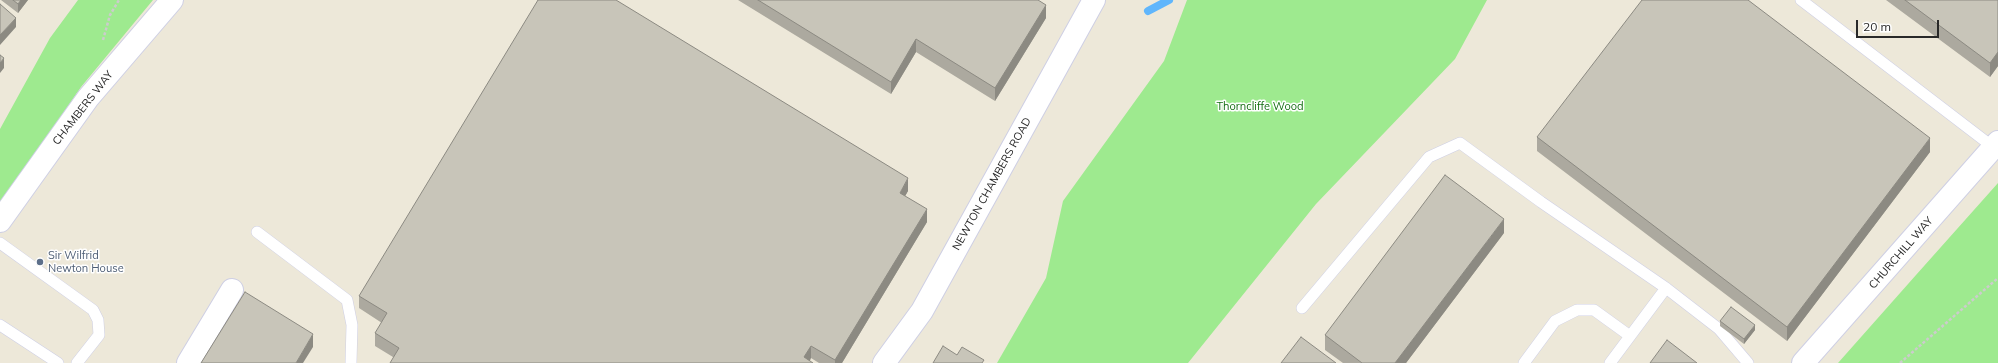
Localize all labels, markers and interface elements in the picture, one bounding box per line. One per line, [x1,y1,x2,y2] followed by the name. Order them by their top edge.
[1858,12,1941,38] scale bar
[1863,19,1891,34] text: 20 m
[50,68,116,148] street label: CHAMBERS WAY
[1216,100,1304,114] park label: Thorncliffe Wood
[950,115,1034,253] street label: NEWTON CHAMBERS ROAD
[1866,214,1936,292] street label: CHURCHILL WAY
[48,249,124,275] place label: Sir Wilfrid Newton House
[35,257,45,267] marker: Sir Wilfrid Newton House

